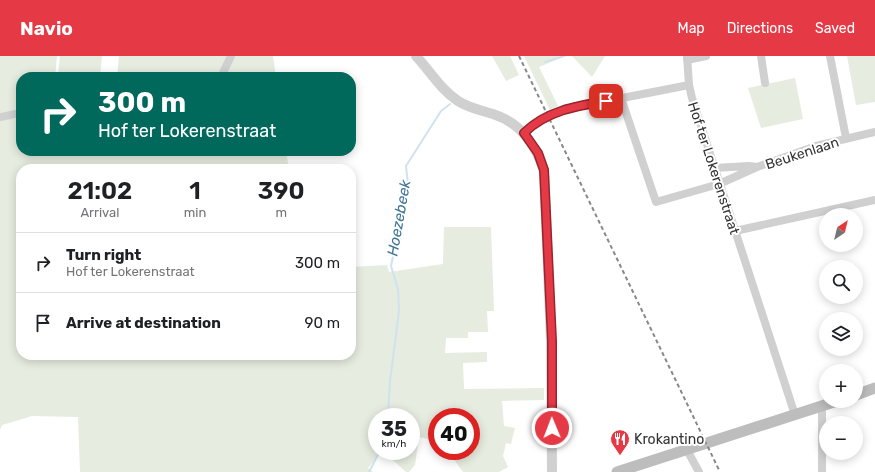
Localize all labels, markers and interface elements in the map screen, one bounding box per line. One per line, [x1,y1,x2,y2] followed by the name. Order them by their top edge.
[20,17,73,40] text: Navio
[678,20,705,37] text: Map
[727,20,793,37] text: Directions
[815,20,855,37] text: Saved
[589,84,623,118] pin
[98,86,186,119] text: 300 m
[32,88,84,140] icon: right
[595,90,617,112] icon: arrive
[684,100,743,237] street label: Hof ter Lokerenstraat
[98,120,276,142] text: Hof ter Lokerenstraat
[763,134,841,173] street label: Beukenlaan
[68,177,132,205] text: 21:02
[189,177,201,205] text: 1
[258,177,304,205] text: 390
[383,178,415,257] water label: Hoezebeek
[80,205,119,220] text: Arrival
[184,205,206,220] text: min
[275,205,287,220] text: m
[819,208,863,252] north arrow
[819,208,863,460] map controls
[66,246,141,264] text: Turn right
[32,252,54,274] icon: right
[295,254,340,272] text: 300 m
[819,260,863,304] button: search
[66,264,195,279] text: Hof ter Lokerenstraat
[32,312,54,334] icon: arrive
[819,312,863,356] button: layers
[66,314,221,332] text: Arrive at destination
[305,314,340,332] text: 90 m
[819,364,863,408] button: +
[531,407,573,449] position arrow
[428,408,480,460] speed limit sign: 40
[819,416,863,460] button: −
[381,417,407,441] text: 35
[609,428,631,456] restaurant icon: Krokantino
[634,431,704,448] place label: Krokantino
[382,438,406,450] text: km/h

